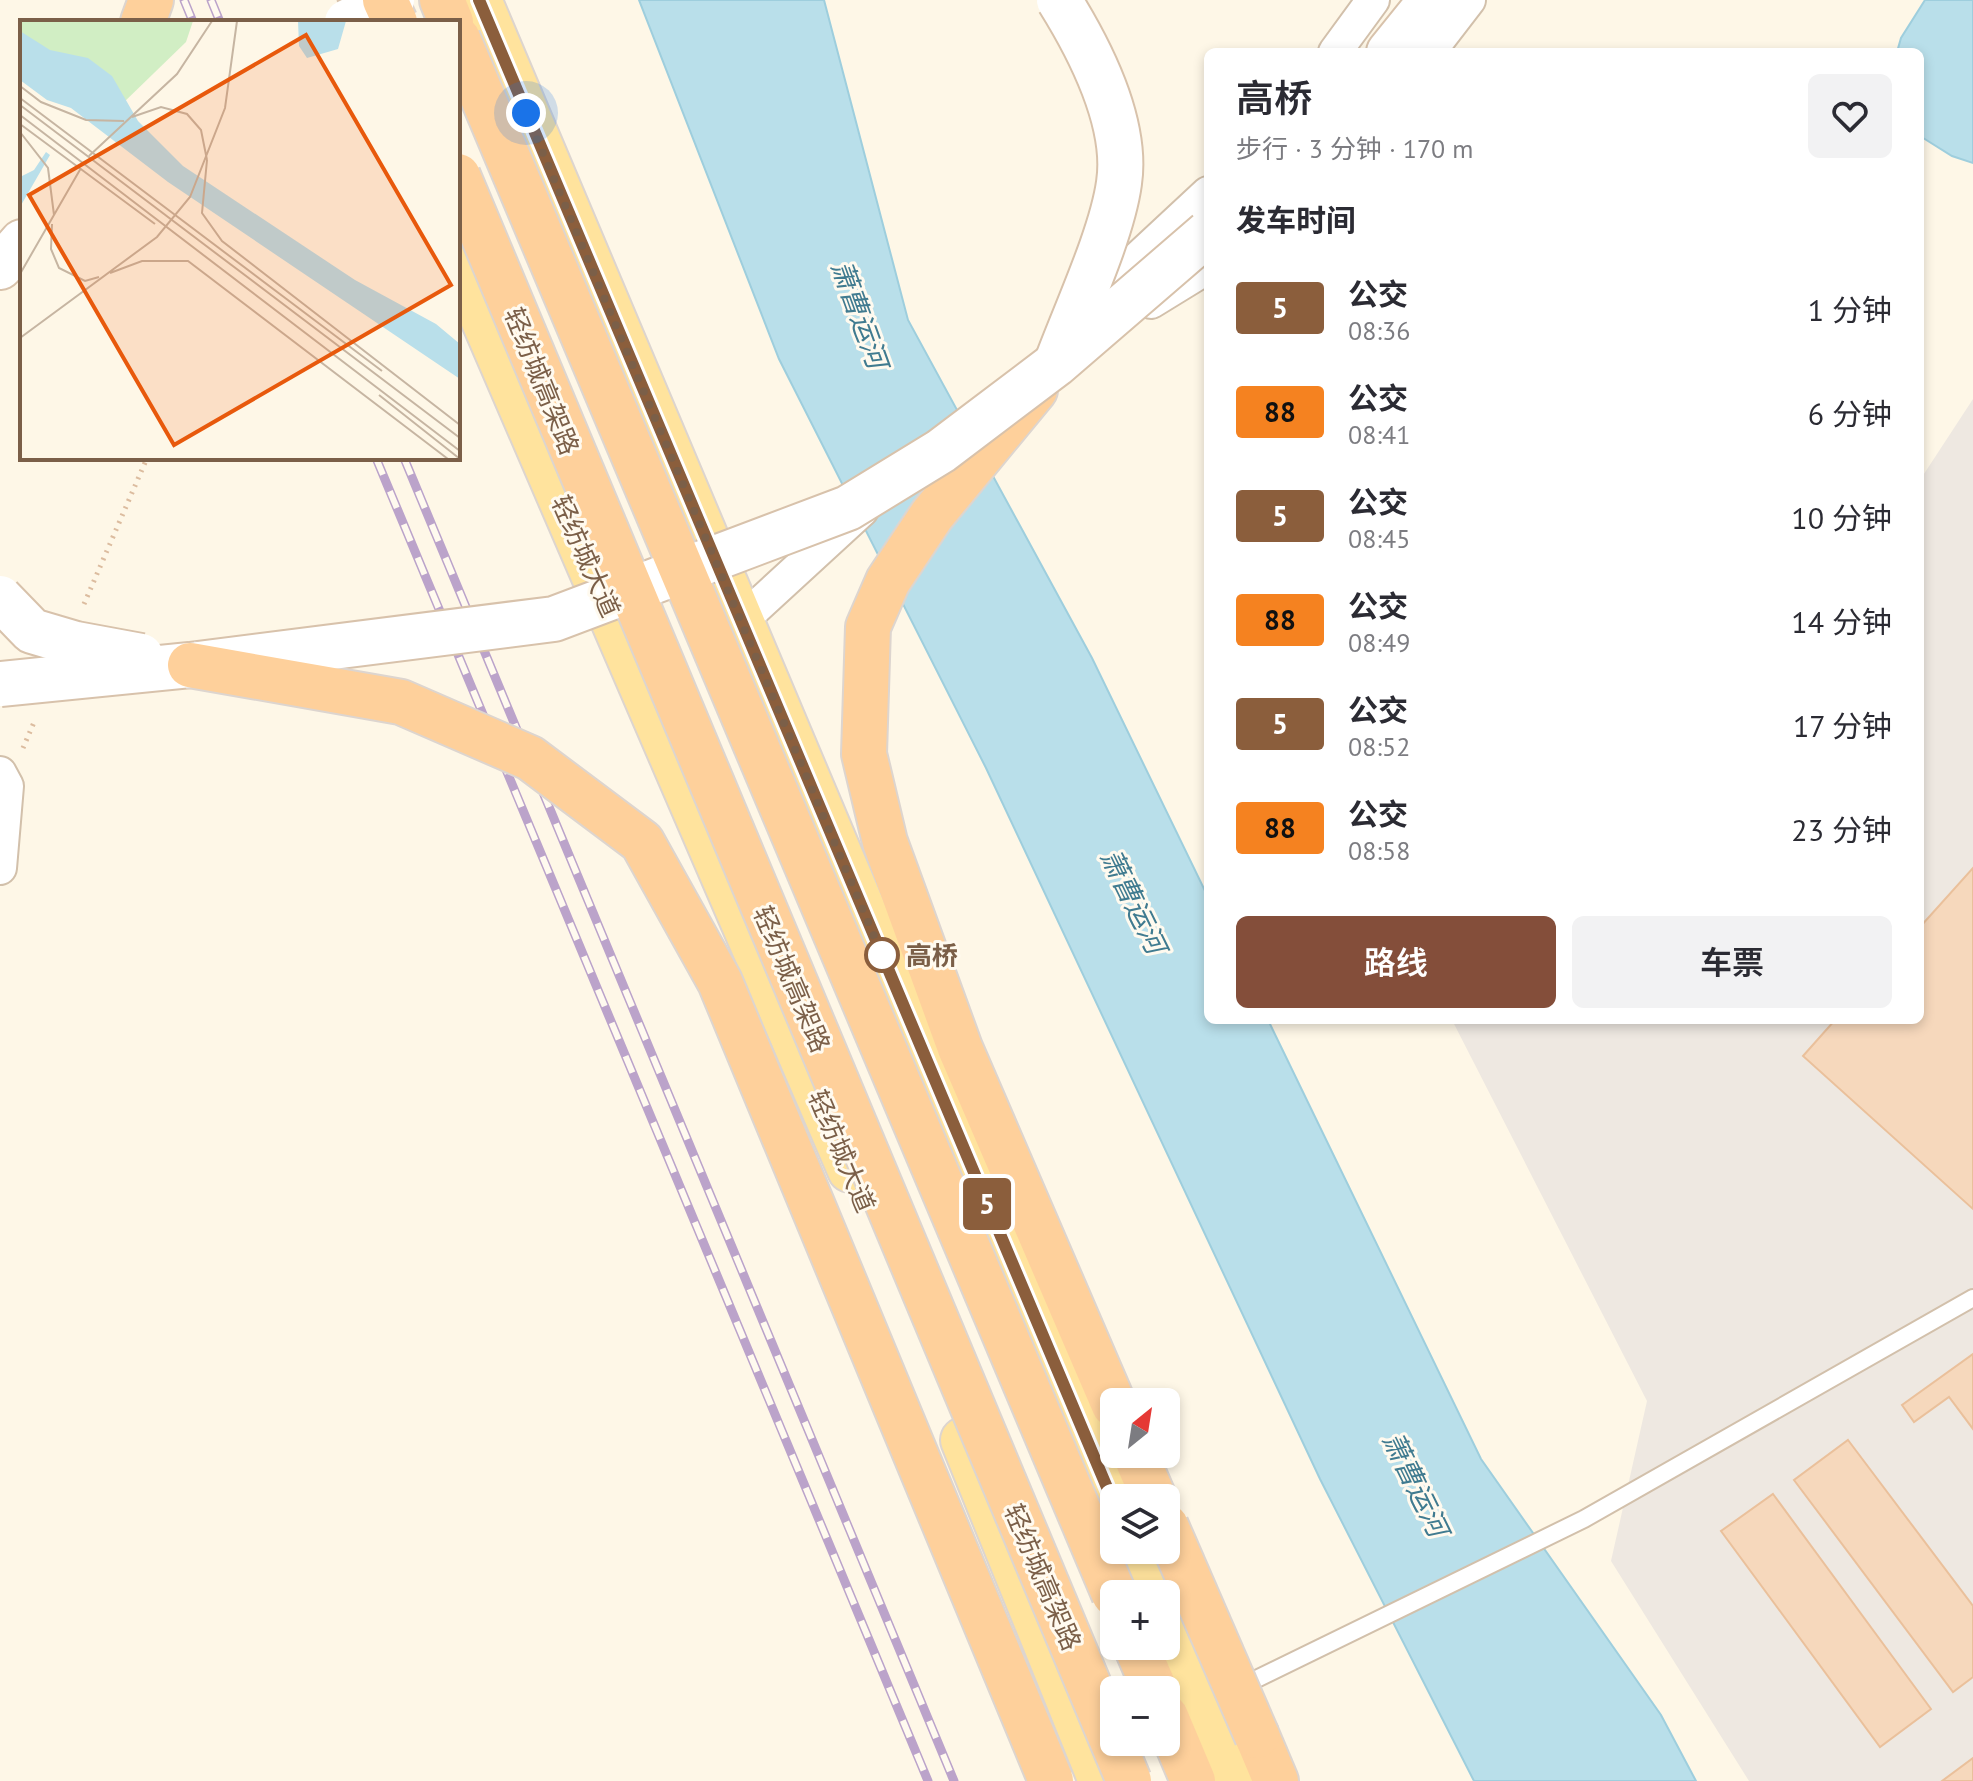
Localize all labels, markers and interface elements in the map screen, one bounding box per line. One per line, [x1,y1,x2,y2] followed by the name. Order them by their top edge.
[20,20,460,460] inset map
[1236,73,1312,122] text: 高桥
[1808,74,1892,158] button: heart
[506,93,546,133] your location
[1236,132,1473,165] text: 步行 · 3 分钟 · 170 m
[1236,200,1356,239] text: 发车时间
[823,255,898,378] water label: 萧曹运河
[1348,274,1408,313] text: 公交
[1272,289,1288,326] text: 5
[1808,290,1892,329] text: 1 分钟
[497,302,587,460] street label: 轻纺城高架路
[1348,314,1410,347] text: 08:36
[1348,378,1408,417] text: 公交
[1264,393,1296,430] text: 88
[1808,394,1892,433] text: 6 分钟
[1348,418,1410,451] text: 08:41
[1348,482,1408,521] text: 公交
[544,490,628,622] street label: 轻纺城大道
[1272,497,1288,534] text: 5
[1791,498,1892,537] text: 10 分钟
[1348,522,1410,555] text: 08:45
[1348,586,1408,625] text: 公交
[1264,601,1296,638] text: 88
[1791,602,1892,641] text: 14 分钟
[1348,626,1410,659] text: 08:49
[1348,690,1408,729] text: 公交
[1272,705,1288,742] text: 5
[1793,706,1892,745] text: 17 分钟
[1348,730,1410,763] text: 08:52
[1348,794,1408,833] text: 公交
[1264,809,1296,846] text: 88
[1791,810,1892,849] text: 23 分钟
[1348,834,1410,867] text: 08:58
[1093,843,1177,964] water label: 萧曹运河
[746,901,838,1057] street label: 轻纺城高架路
[1236,916,1556,1008] button: 路线
[1572,916,1892,1008] button: 车票
[865,938,899,972] marker: 高桥
[906,939,958,972] place label: 高桥
[801,1085,883,1217] street label: 轻纺城大道
[961,1178,1013,1230] line badge: 5
[979,1185,995,1222] text: 5
[1100,1388,1180,1468] north arrow
[1100,1388,1180,1756] map controls
[1375,1426,1459,1547] water label: 萧曹运河
[1100,1484,1180,1564] button: layers
[997,1499,1089,1655] street label: 轻纺城高架路
[1100,1580,1180,1660] button: +
[1100,1676,1180,1756] button: −

